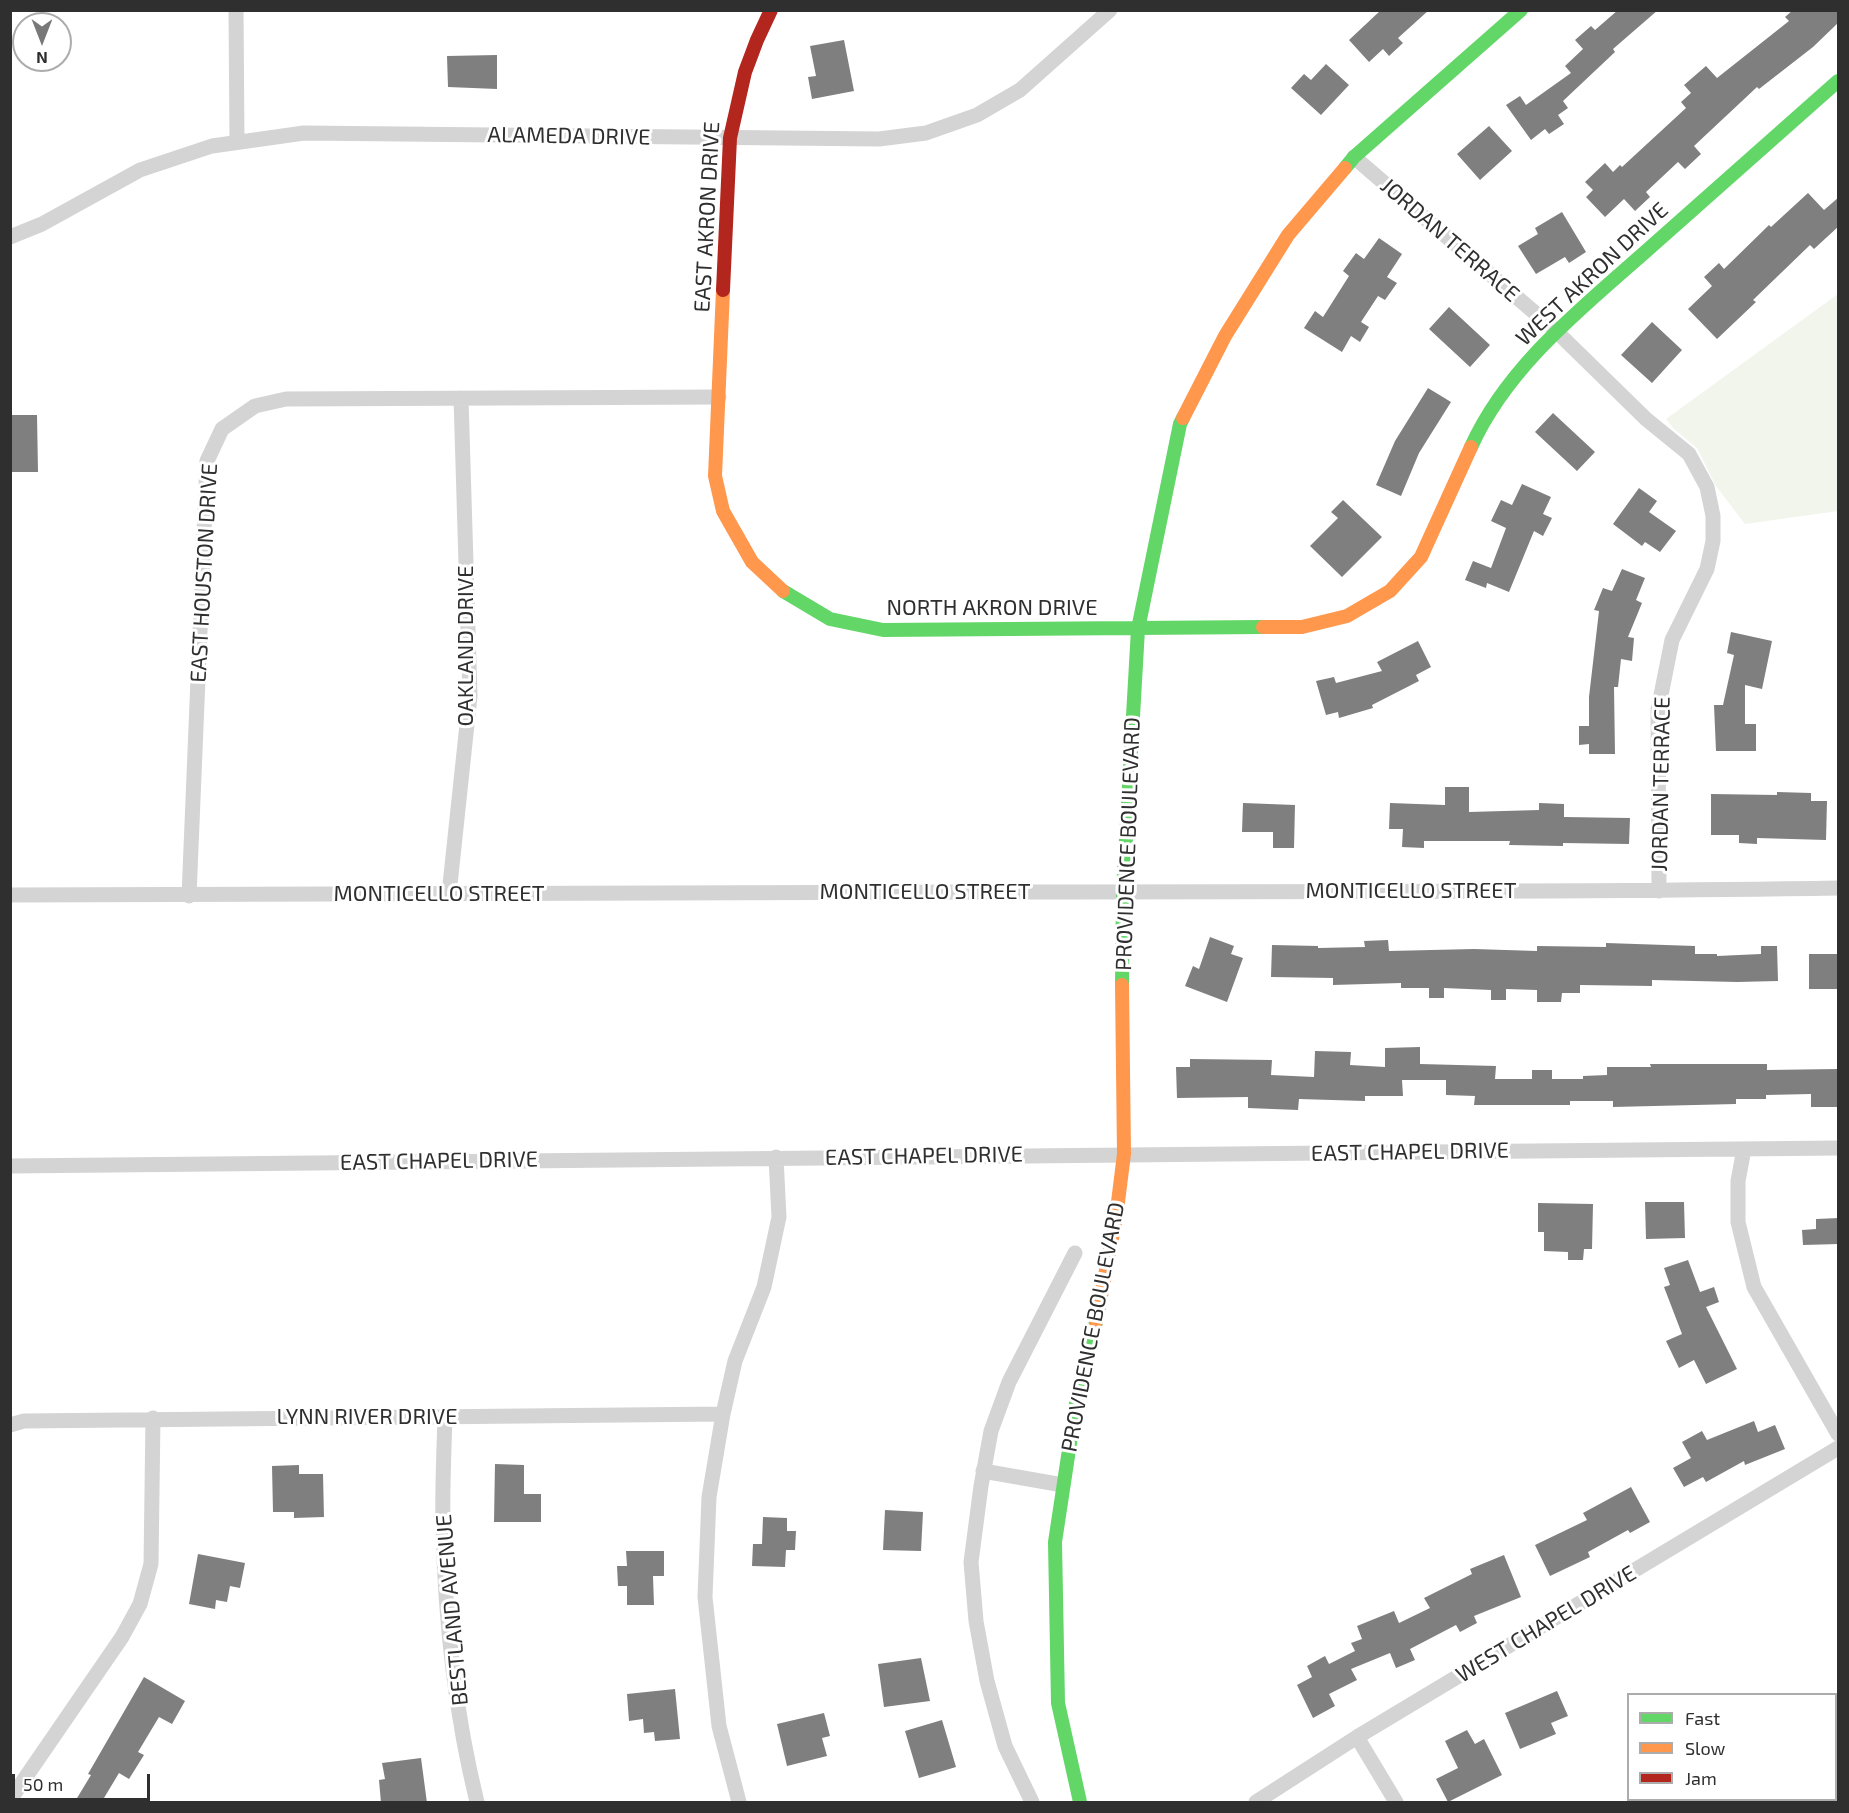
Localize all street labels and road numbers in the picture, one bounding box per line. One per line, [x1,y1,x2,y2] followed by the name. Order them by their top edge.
[487,121,651,151] street label: ALAMEDA DRIVE
[689,121,725,313] street label: EAST AKRON DRIVE
[1375,173,1525,307] street label: JORDAN TERRACE
[1510,197,1674,351] street label: WEST AKRON DRIVE
[185,463,223,683] street label: EAST HOUSTON DRIVE
[453,566,479,726] street label: OAKLAND DRIVE
[886,595,1098,621] street label: NORTH AKRON DRIVE
[1646,696,1676,872] street label: JORDAN TERRACE
[1110,717,1146,971] street label: PROVIDENCE BOULEVARD
[1306,878,1516,904] street label: MONTICELLO STREET
[820,879,1030,905] street label: MONTICELLO STREET
[334,881,544,907] street label: MONTICELLO STREET
[1311,1137,1509,1167] street label: EAST CHAPEL DRIVE
[825,1141,1023,1171] street label: EAST CHAPEL DRIVE
[340,1146,538,1176] street label: EAST CHAPEL DRIVE
[1056,1200,1130,1454] street label: PROVIDENCE BOULEVARD
[277,1404,457,1430] street label: LYNN RIVER DRIVE
[430,1513,474,1707] street label: BESTLAND AVENUE
[1451,1560,1641,1688] street label: WEST CHAPEL DRIVE

